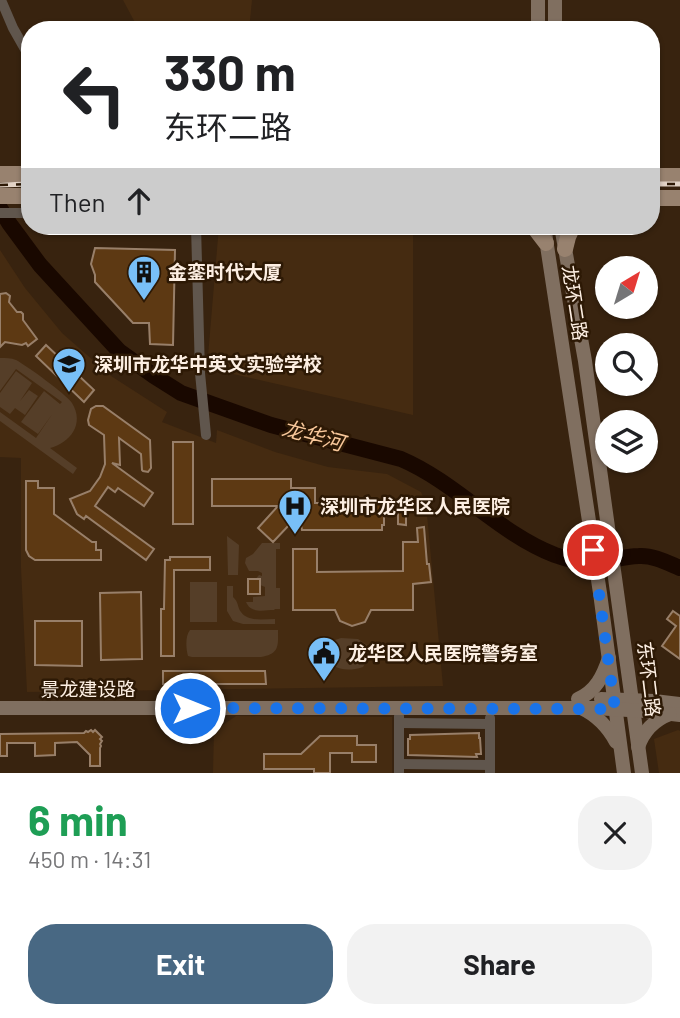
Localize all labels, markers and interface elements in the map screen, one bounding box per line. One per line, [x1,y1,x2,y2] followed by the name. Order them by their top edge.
[164,42,296,101] text: 330 m
[49,49,140,140] icon: left
[164,107,292,145] text: 东环二路
[120,182,158,220] icon: ahead
[49,186,106,217] text: Then
[125,253,163,302] building icon: 金銮时代大厦
[595,256,658,318] north arrow
[595,256,658,473] map controls
[168,260,282,283] place label: 金銮时代大厦
[558,264,593,342] street label: 龙环二路
[595,333,658,396] button: search
[50,345,88,394] school or university icon: 深圳市龙华中英文实验学校
[94,352,322,375] place label: 深圳市龙华中英文实验学校
[595,410,658,473] button: layers
[280,414,351,456] water label: 龙华河
[276,487,314,536] hospital icon: 深圳市龙华区人民医院
[320,494,510,517] place label: 深圳市龙华区人民医院
[563,520,623,580] pin
[574,531,612,569] icon: arrive
[305,634,343,683] public building icon: 龙华区人民医院警务室
[633,640,666,718] street label: 东环二路
[348,641,538,664] place label: 龙华区人民医院警务室
[153,671,227,745] position arrow
[40,677,136,700] street label: 景龙建设路
[28,794,128,844] text: 6 min
[578,796,652,870] button: close
[28,845,151,873] text: 450 m · 14:31
[28,924,333,1004] button: Exit
[347,924,652,1004] button: Share

